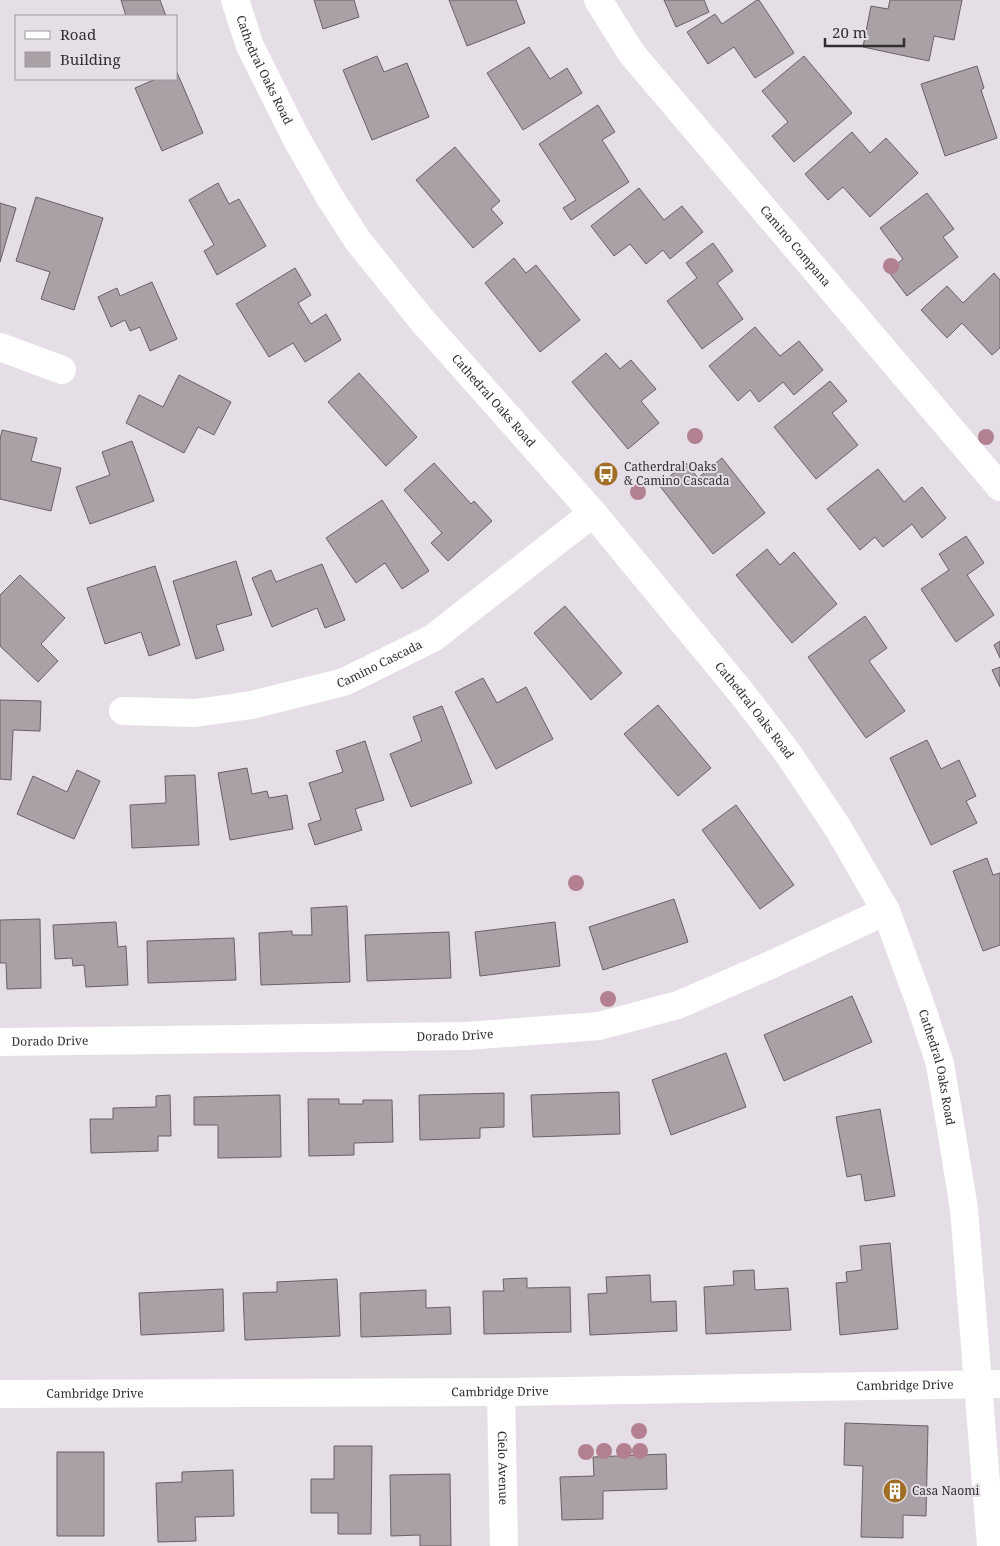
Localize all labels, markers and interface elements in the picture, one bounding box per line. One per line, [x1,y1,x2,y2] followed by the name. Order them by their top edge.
[233,13,297,128] street label: Cathedral Oaks Road
[15,15,178,80] legend
[825,15,904,47] scale bar
[832,22,867,42] text: 20 m
[60,24,96,44] text: Road
[60,49,121,69] text: Building
[756,202,835,290] street label: Camino Compana
[448,350,540,451] street label: Cathedral Oaks Road
[624,458,730,489] place label: Catherdral Oaks & Camino Cascada
[593,461,619,487] bus stop icon: Catherdral Oaks & Camino Cascada
[335,636,425,692] street label: Camino Cascada
[711,658,799,762] street label: Cathedral Oaks Road
[915,1007,959,1127] street label: Cathedral Oaks Road
[416,1025,494,1045] street label: Dorado Drive
[11,1032,89,1050] street label: Dorado Drive
[856,1376,954,1394] street label: Cambridge Drive
[451,1382,549,1400] street label: Cambridge Drive
[46,1384,144,1402] street label: Cambridge Drive
[494,1431,512,1505] street label: Cielo Avenue
[882,1478,908,1504] building icon: Casa Naomi
[912,1482,980,1499] place label: Casa Naomi

